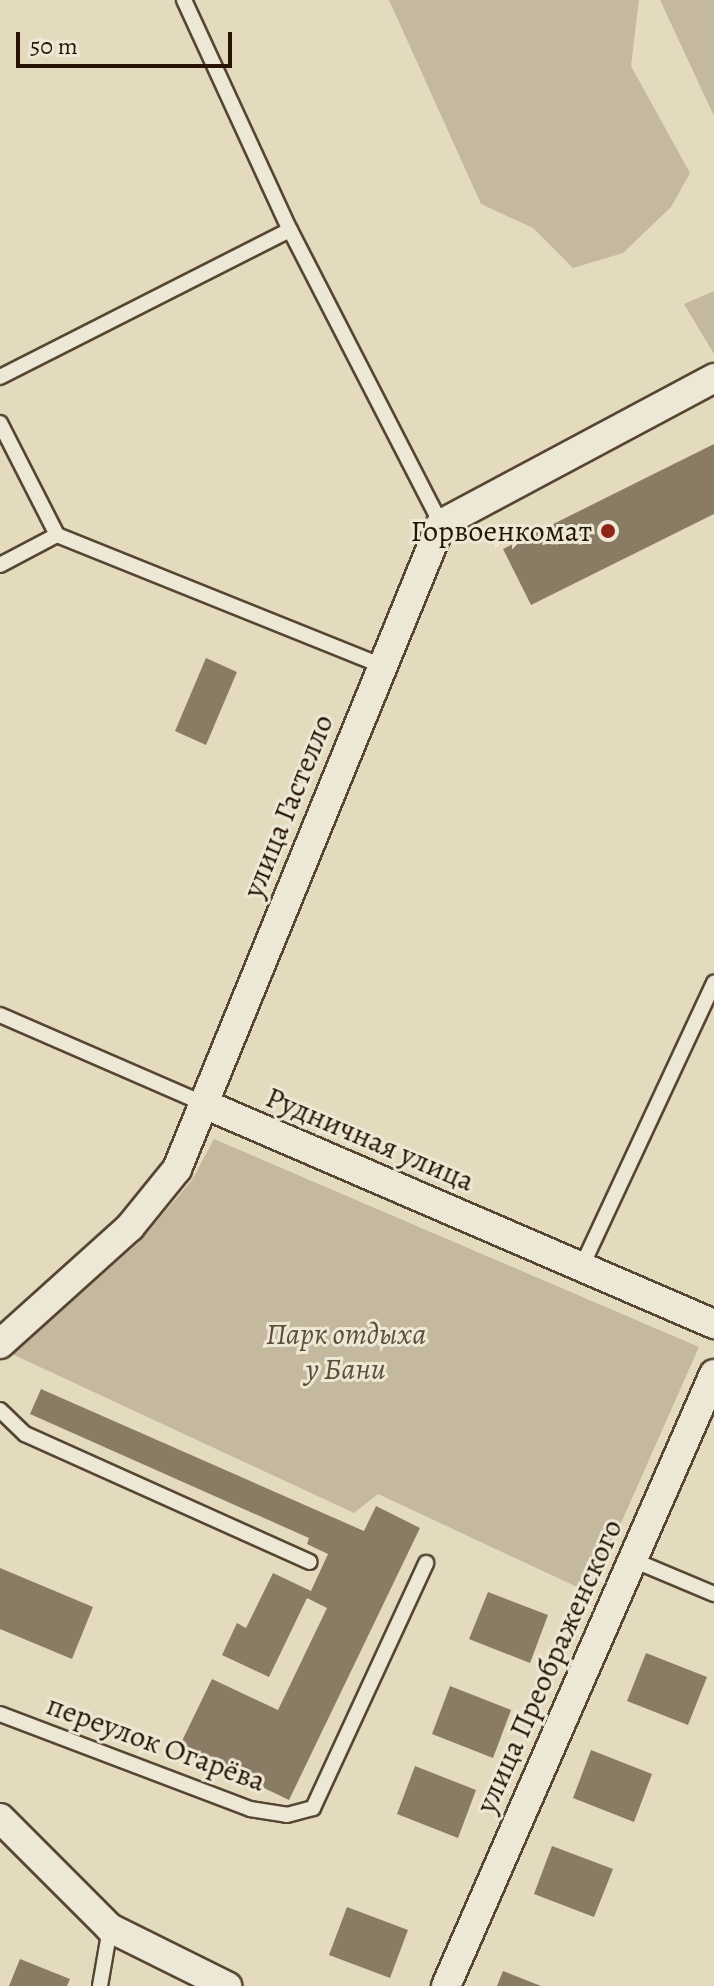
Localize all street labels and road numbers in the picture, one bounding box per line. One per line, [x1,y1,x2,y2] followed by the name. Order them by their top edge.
[235,709,341,903] street label: улица Гастелло
[260,1079,480,1199] street label: Рудничная улица
[468,1514,630,1818] street label: улица Преображенского
[42,1687,270,1799] street label: переулок Огарёва

